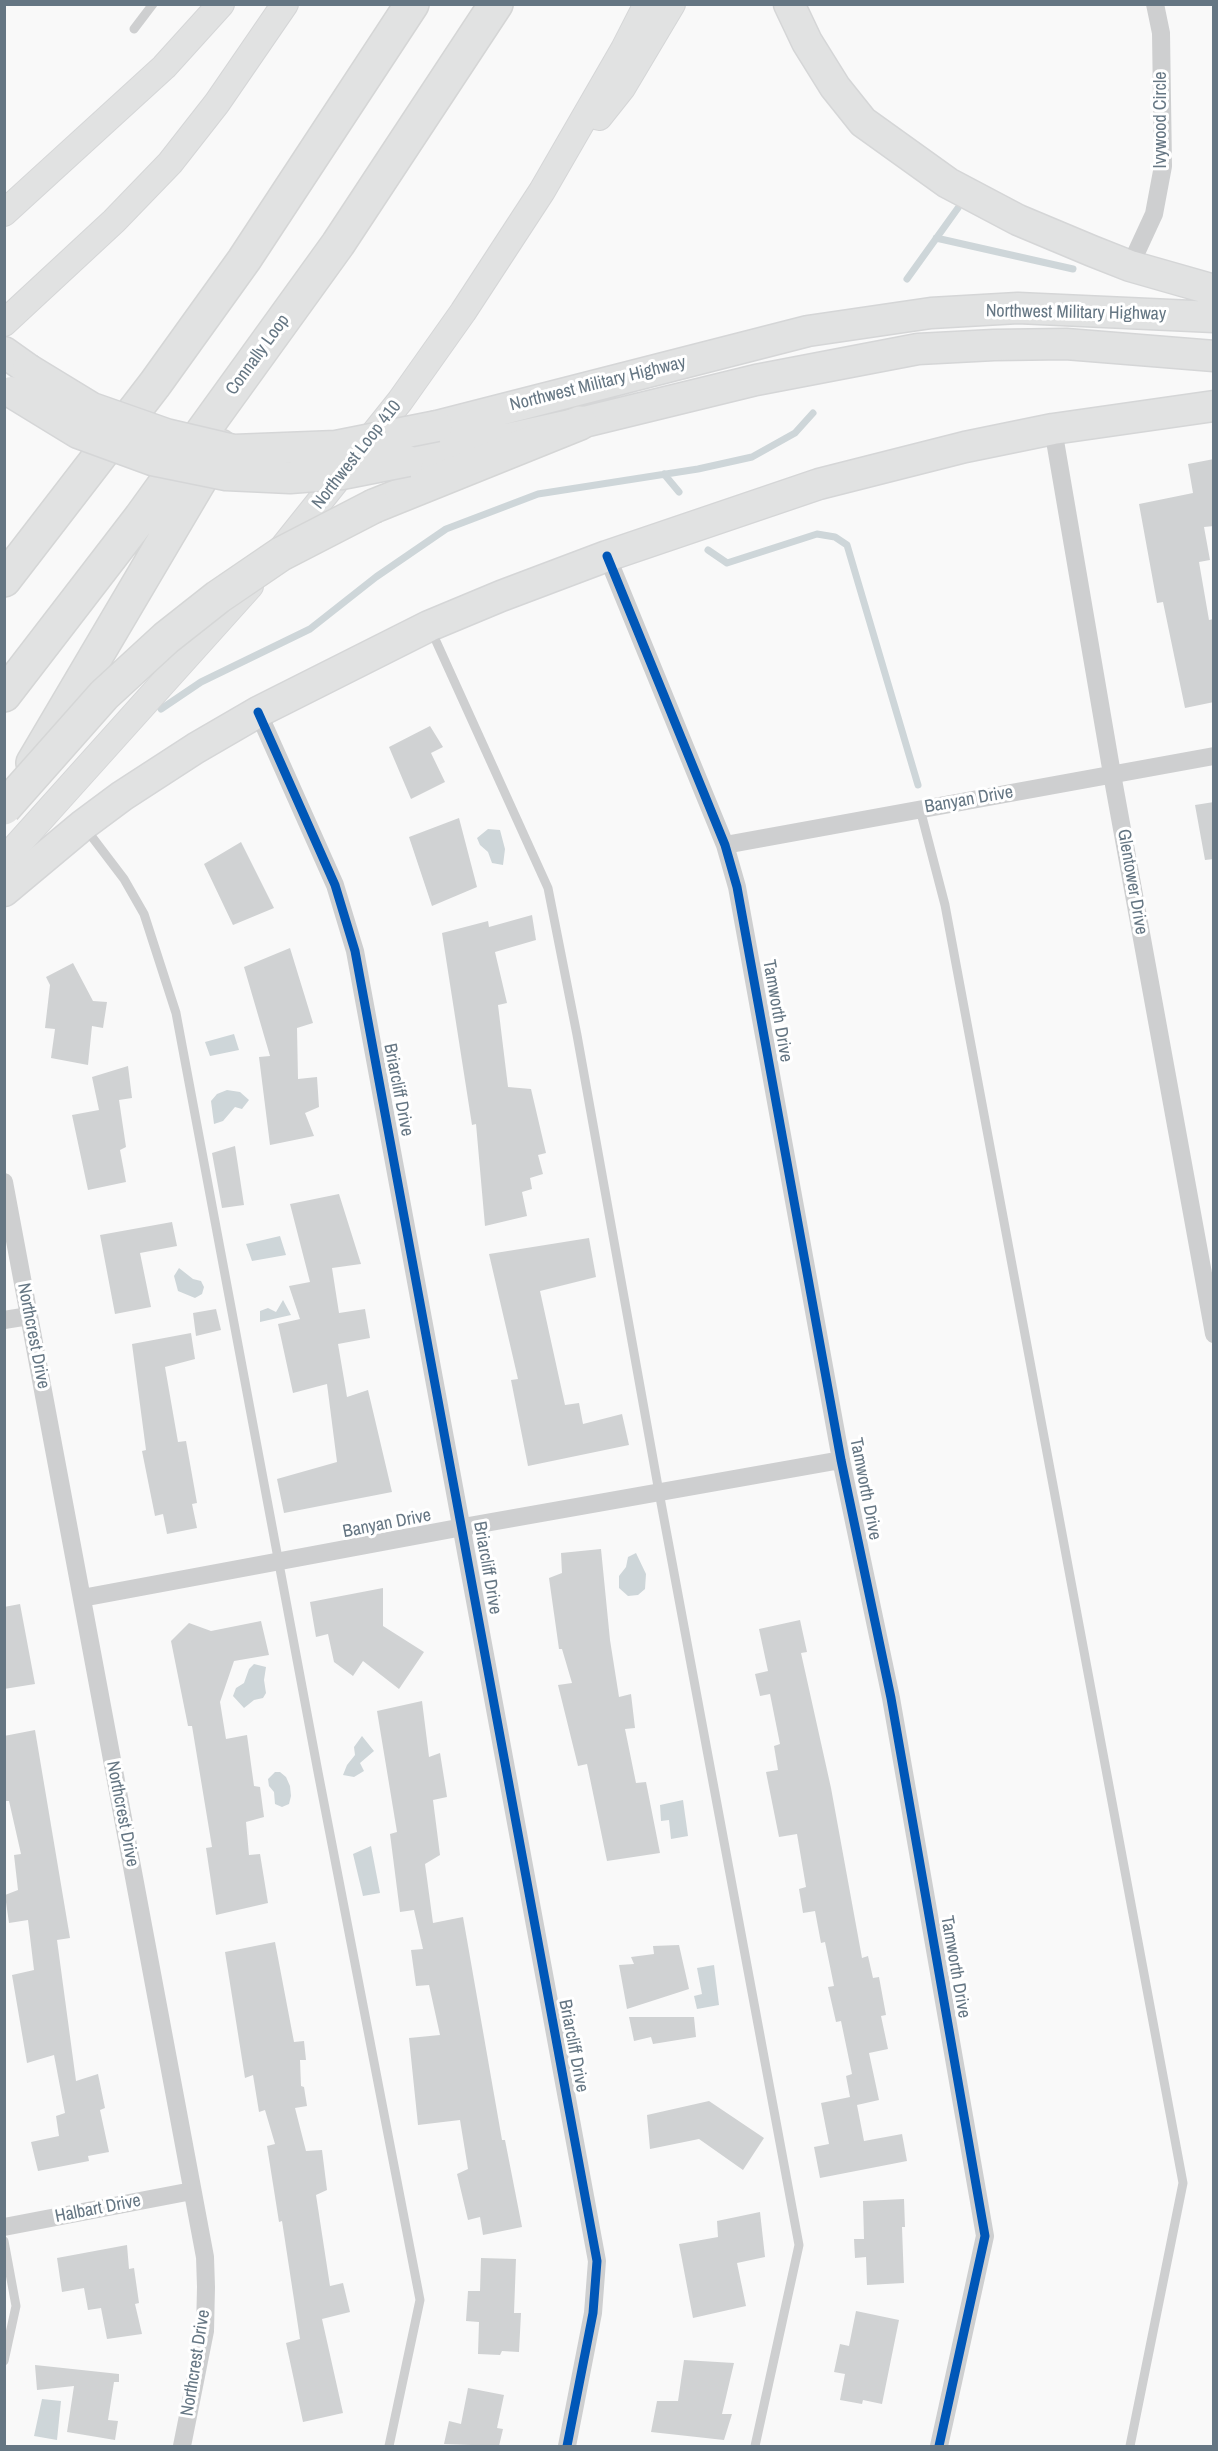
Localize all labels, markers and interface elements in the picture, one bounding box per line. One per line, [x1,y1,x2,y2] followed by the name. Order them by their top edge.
[1150,72,1172,168] street label: Ivywood Circle
[986,301,1166,325] street label: Northwest Military Highway
[222,310,294,400] street label: Connally Loop
[508,352,688,416] street label: Northwest Military Highway
[308,396,406,514] street label: Northwest Loop 410
[923,782,1015,818] street label: Banyan Drive
[1112,828,1152,936] street label: Glentower Drive
[757,958,797,1064] street label: Tamworth Drive
[378,1042,418,1138] street label: Briarcliff Drive
[12,1281,54,1391] street label: Northcrest Drive
[845,1436,885,1542] street label: Tamworth Drive
[341,1505,433,1543] street label: Banyan Drive
[468,1520,506,1616] street label: Briarcliff Drive
[101,1759,143,1869] street label: Northcrest Drive
[935,1914,975,2020] street label: Tamworth Drive
[553,1998,593,2094] street label: Briarcliff Drive
[53,2190,143,2228] street label: Halbart Drive
[177,2308,215,2418] street label: Northcrest Drive

